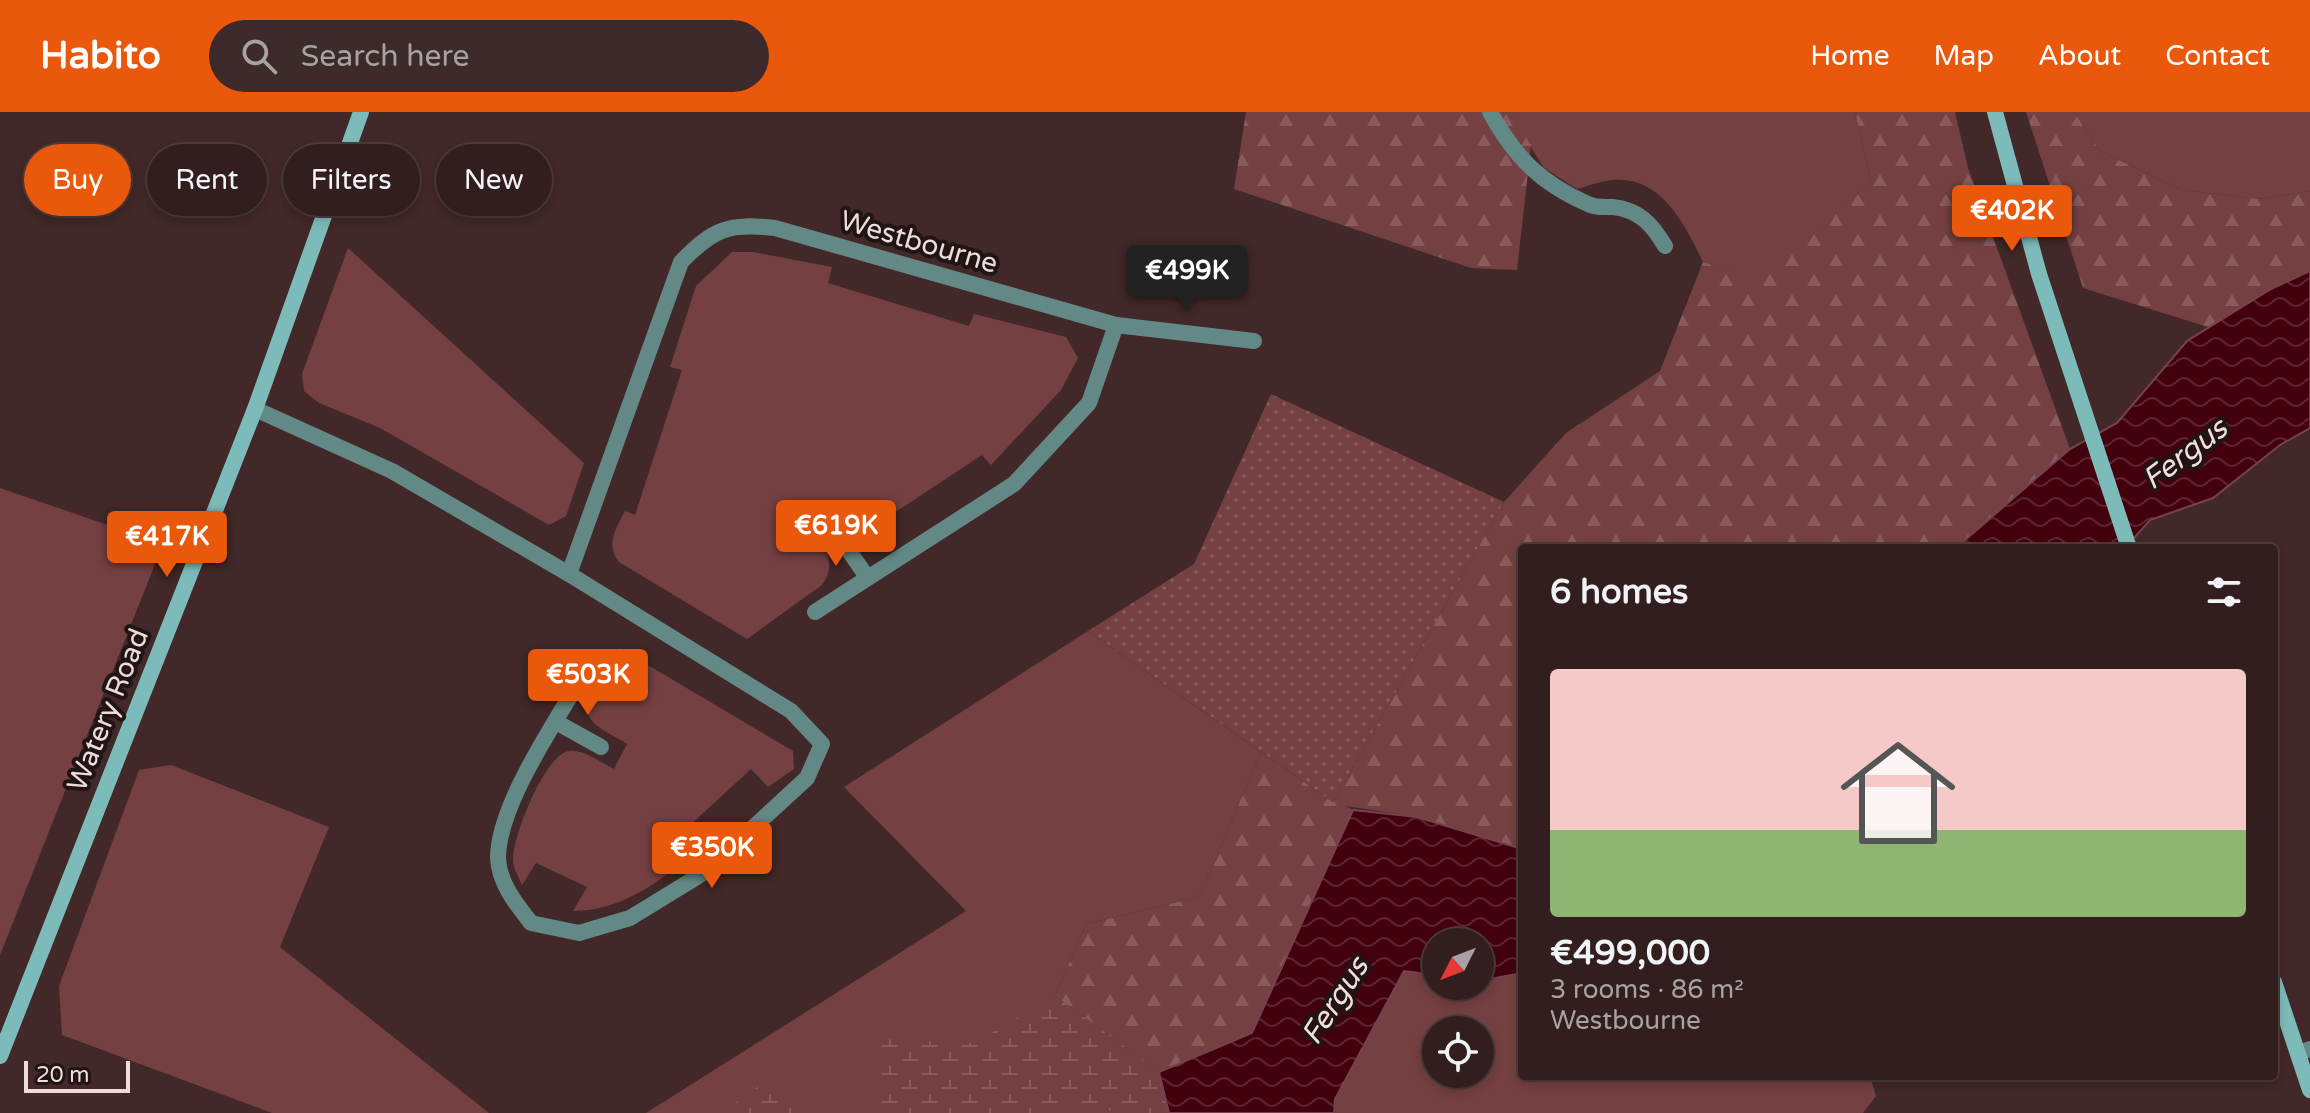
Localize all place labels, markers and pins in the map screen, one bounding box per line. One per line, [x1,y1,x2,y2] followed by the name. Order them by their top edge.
[1956,185,2068,253] pin: €402K
[1131,245,1243,313] pin: €499K
[780,500,892,568] pin: €619K
[111,511,223,579] pin: €417K
[532,649,644,717] pin: €503K
[656,822,768,890] pin: €350K

